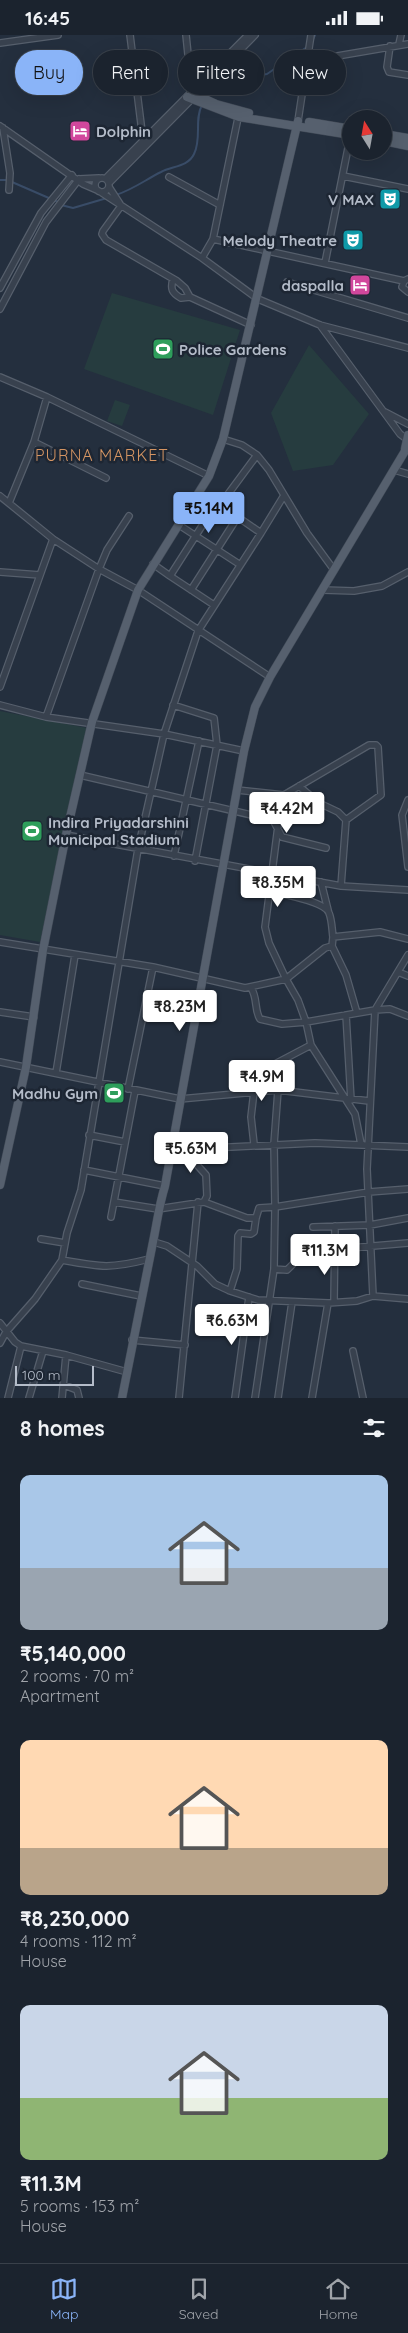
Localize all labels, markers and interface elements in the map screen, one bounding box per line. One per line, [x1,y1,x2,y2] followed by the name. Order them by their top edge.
[25,6,70,30] text: 16:45
[15,50,83,95] chip: Buy
[93,50,168,95] chip: Rent
[178,50,264,95] chip: Filters
[274,50,346,95] chip: New
[342,110,392,160] north arrow
[342,110,392,160] map controls
[68,119,92,143] hotel icon: Dolphin
[96,122,151,141] place label: Dolphin
[378,187,402,211] theatre icon: V MAX
[328,190,374,209] place label: V MAX
[341,228,365,252] theatre icon: Melody Theatre
[223,231,337,250] place label: Melody Theatre
[348,273,372,297] hotel icon: daspalla
[282,276,344,295] place label: daspalla
[151,337,175,361] sports icon: Police Gardens
[179,340,286,359] place label: Police Gardens
[35,445,169,465] district label: PURNA MARKET
[168,491,250,534] pin: ₹5.14M
[184,498,234,518] text: ₹5.14M
[246,791,328,834] pin: ₹4.42M
[260,798,314,818] text: ₹4.42M
[48,813,189,849] place label: Indira Priyadarshini Municipal Stadium
[20,819,44,843] sports icon: Indira Priyadarshini Municipal Stadium
[237,865,319,908] pin: ₹8.35M
[252,872,304,892] text: ₹8.35M
[139,989,221,1032] pin: ₹8.23M
[154,996,206,1016] text: ₹8.23M
[227,1059,297,1102] pin: ₹4.9M
[240,1066,284,1086] text: ₹4.9M
[102,1081,126,1105] sports icon: Madhu Gym
[12,1084,98,1103] place label: Madhu Gym
[150,1131,232,1174] pin: ₹5.63M
[165,1138,217,1158] text: ₹5.63M
[284,1233,366,1276] pin: ₹11.3M
[302,1240,348,1260] text: ₹11.3M
[191,1303,273,1346] pin: ₹6.63M
[206,1310,258,1330] text: ₹6.63M
[15,1363,94,1386] scale bar
[22,1366,60,1384] text: 100 m
[360,1414,388,1442] icon: filters
[20,1415,105,1441] text: 8 homes
[159,1508,249,1598] icon: home
[20,1640,126,1666] text: ₹5,140,000
[20,1666,134,1686] text: 2 rooms · 70 m²
[20,1686,100,1706] text: Apartment
[159,1773,249,1863] icon: home
[20,1905,129,1931] text: ₹8,230,000
[20,1931,137,1951] text: 4 rooms · 112 m²
[20,1951,67,1971] text: House
[159,2038,249,2128] icon: home
[20,2170,82,2196] text: ₹11.3M
[20,2196,139,2216] text: 5 rooms · 153 m²
[20,2216,67,2236] text: House
[50,2275,79,2323] tab: Map
[179,2275,219,2323] tab: Saved
[319,2275,358,2323] tab: Home

